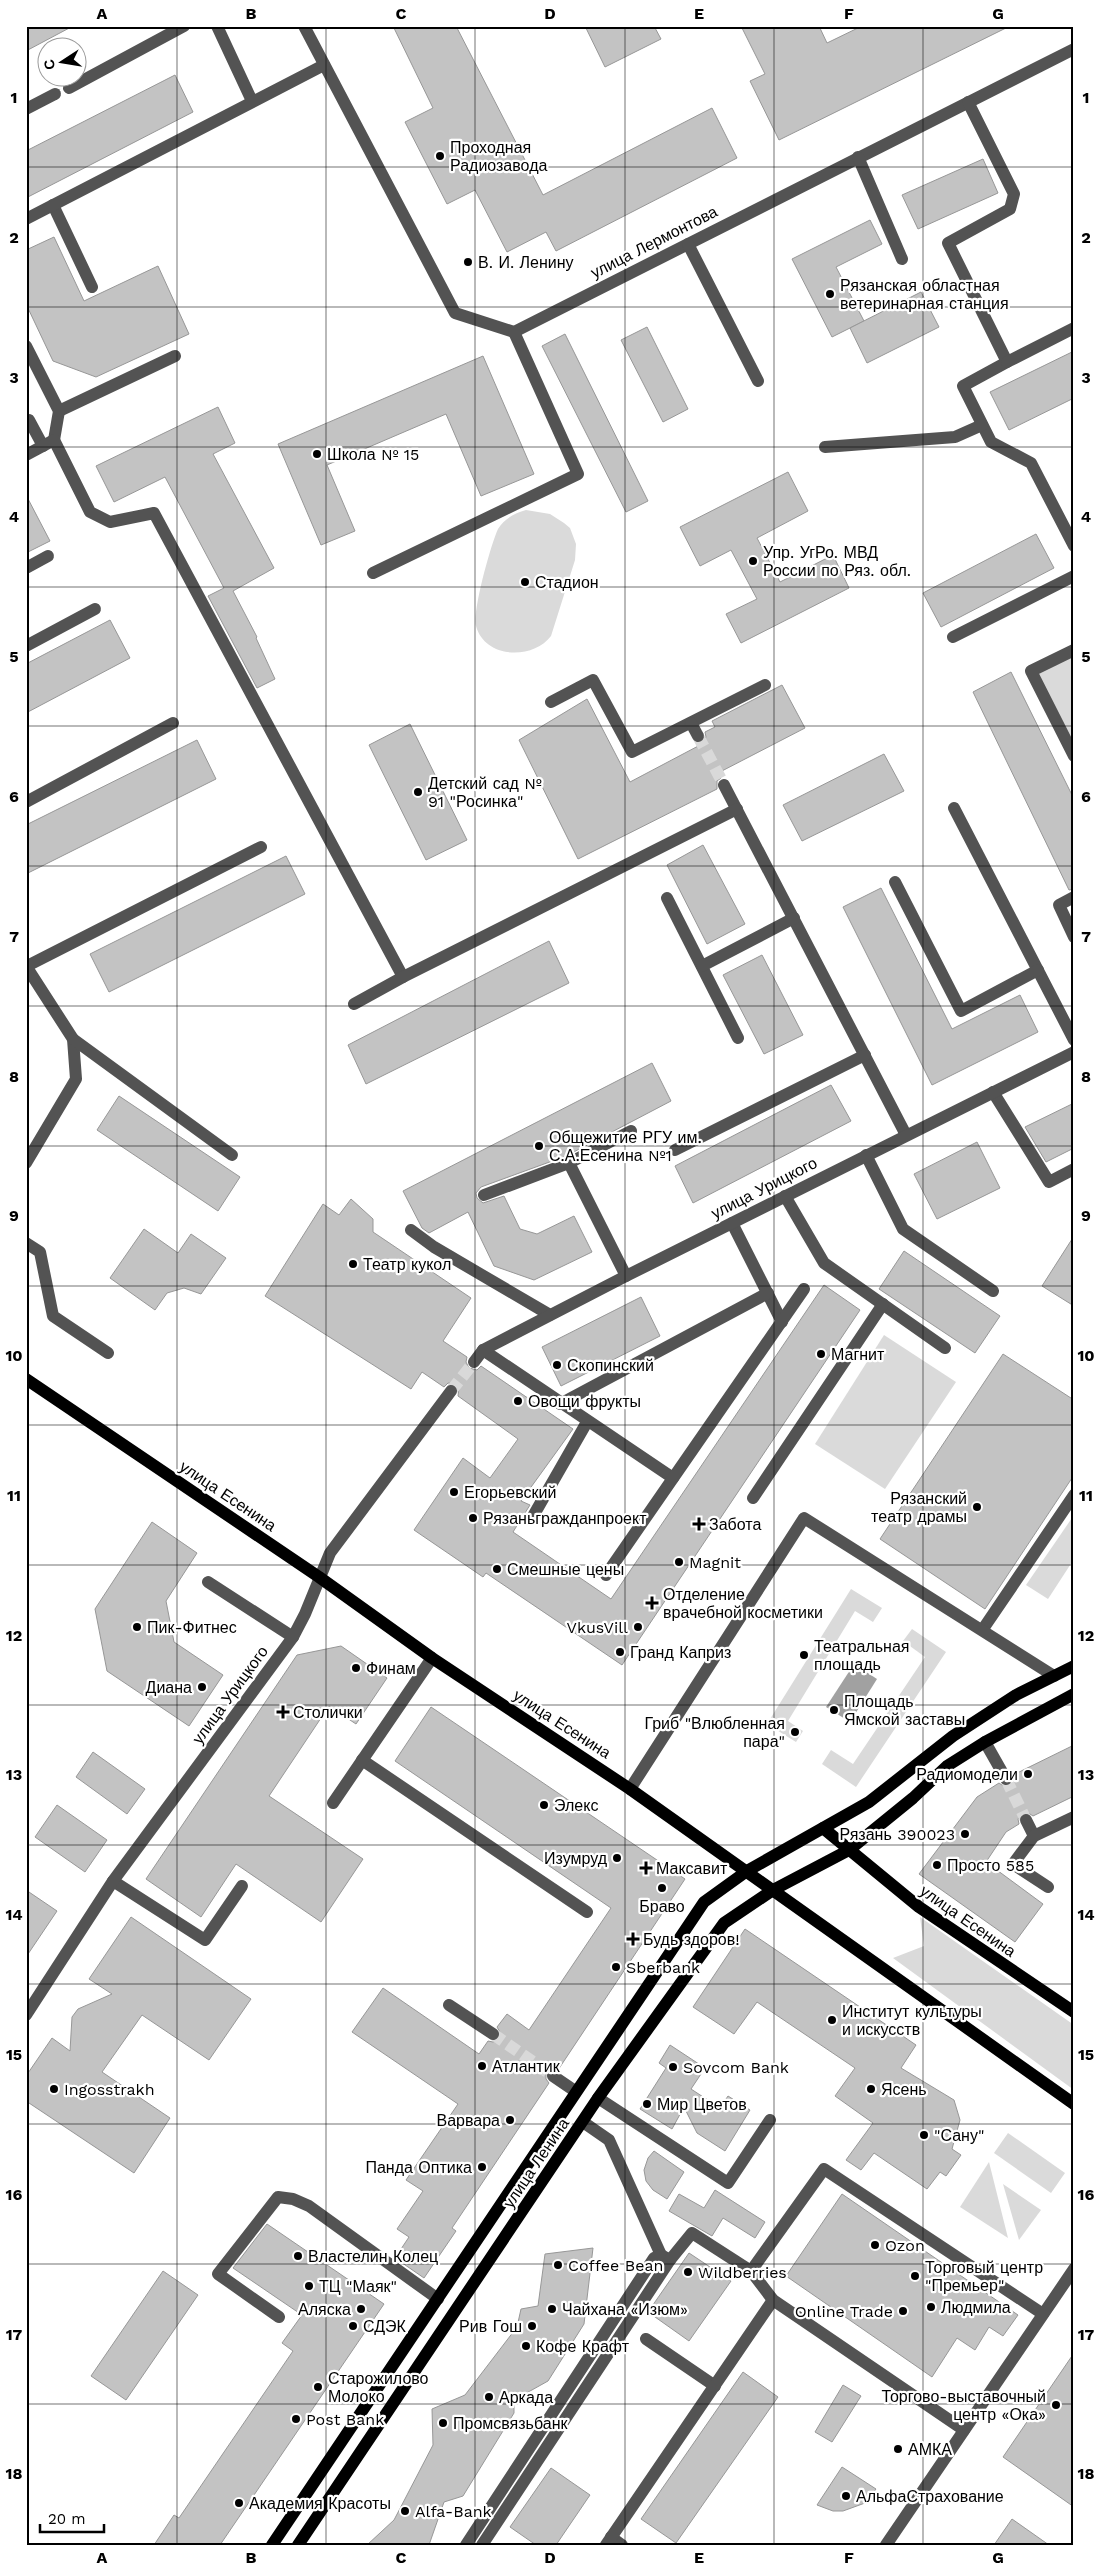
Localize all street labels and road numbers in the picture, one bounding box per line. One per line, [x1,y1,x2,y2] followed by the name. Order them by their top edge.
[587,202,721,282] street label: улица Лермонтова
[708,1153,820,1223] street label: улица Урицкого
[176,1457,280,1535] street label: улица Есенина
[188,1642,272,1748] street label: улица Урицкого
[510,1685,614,1763] street label: улица Есенина
[917,1881,1020,1961] street label: улица Есенина
[499,2114,573,2212] street label: улица Ленина

